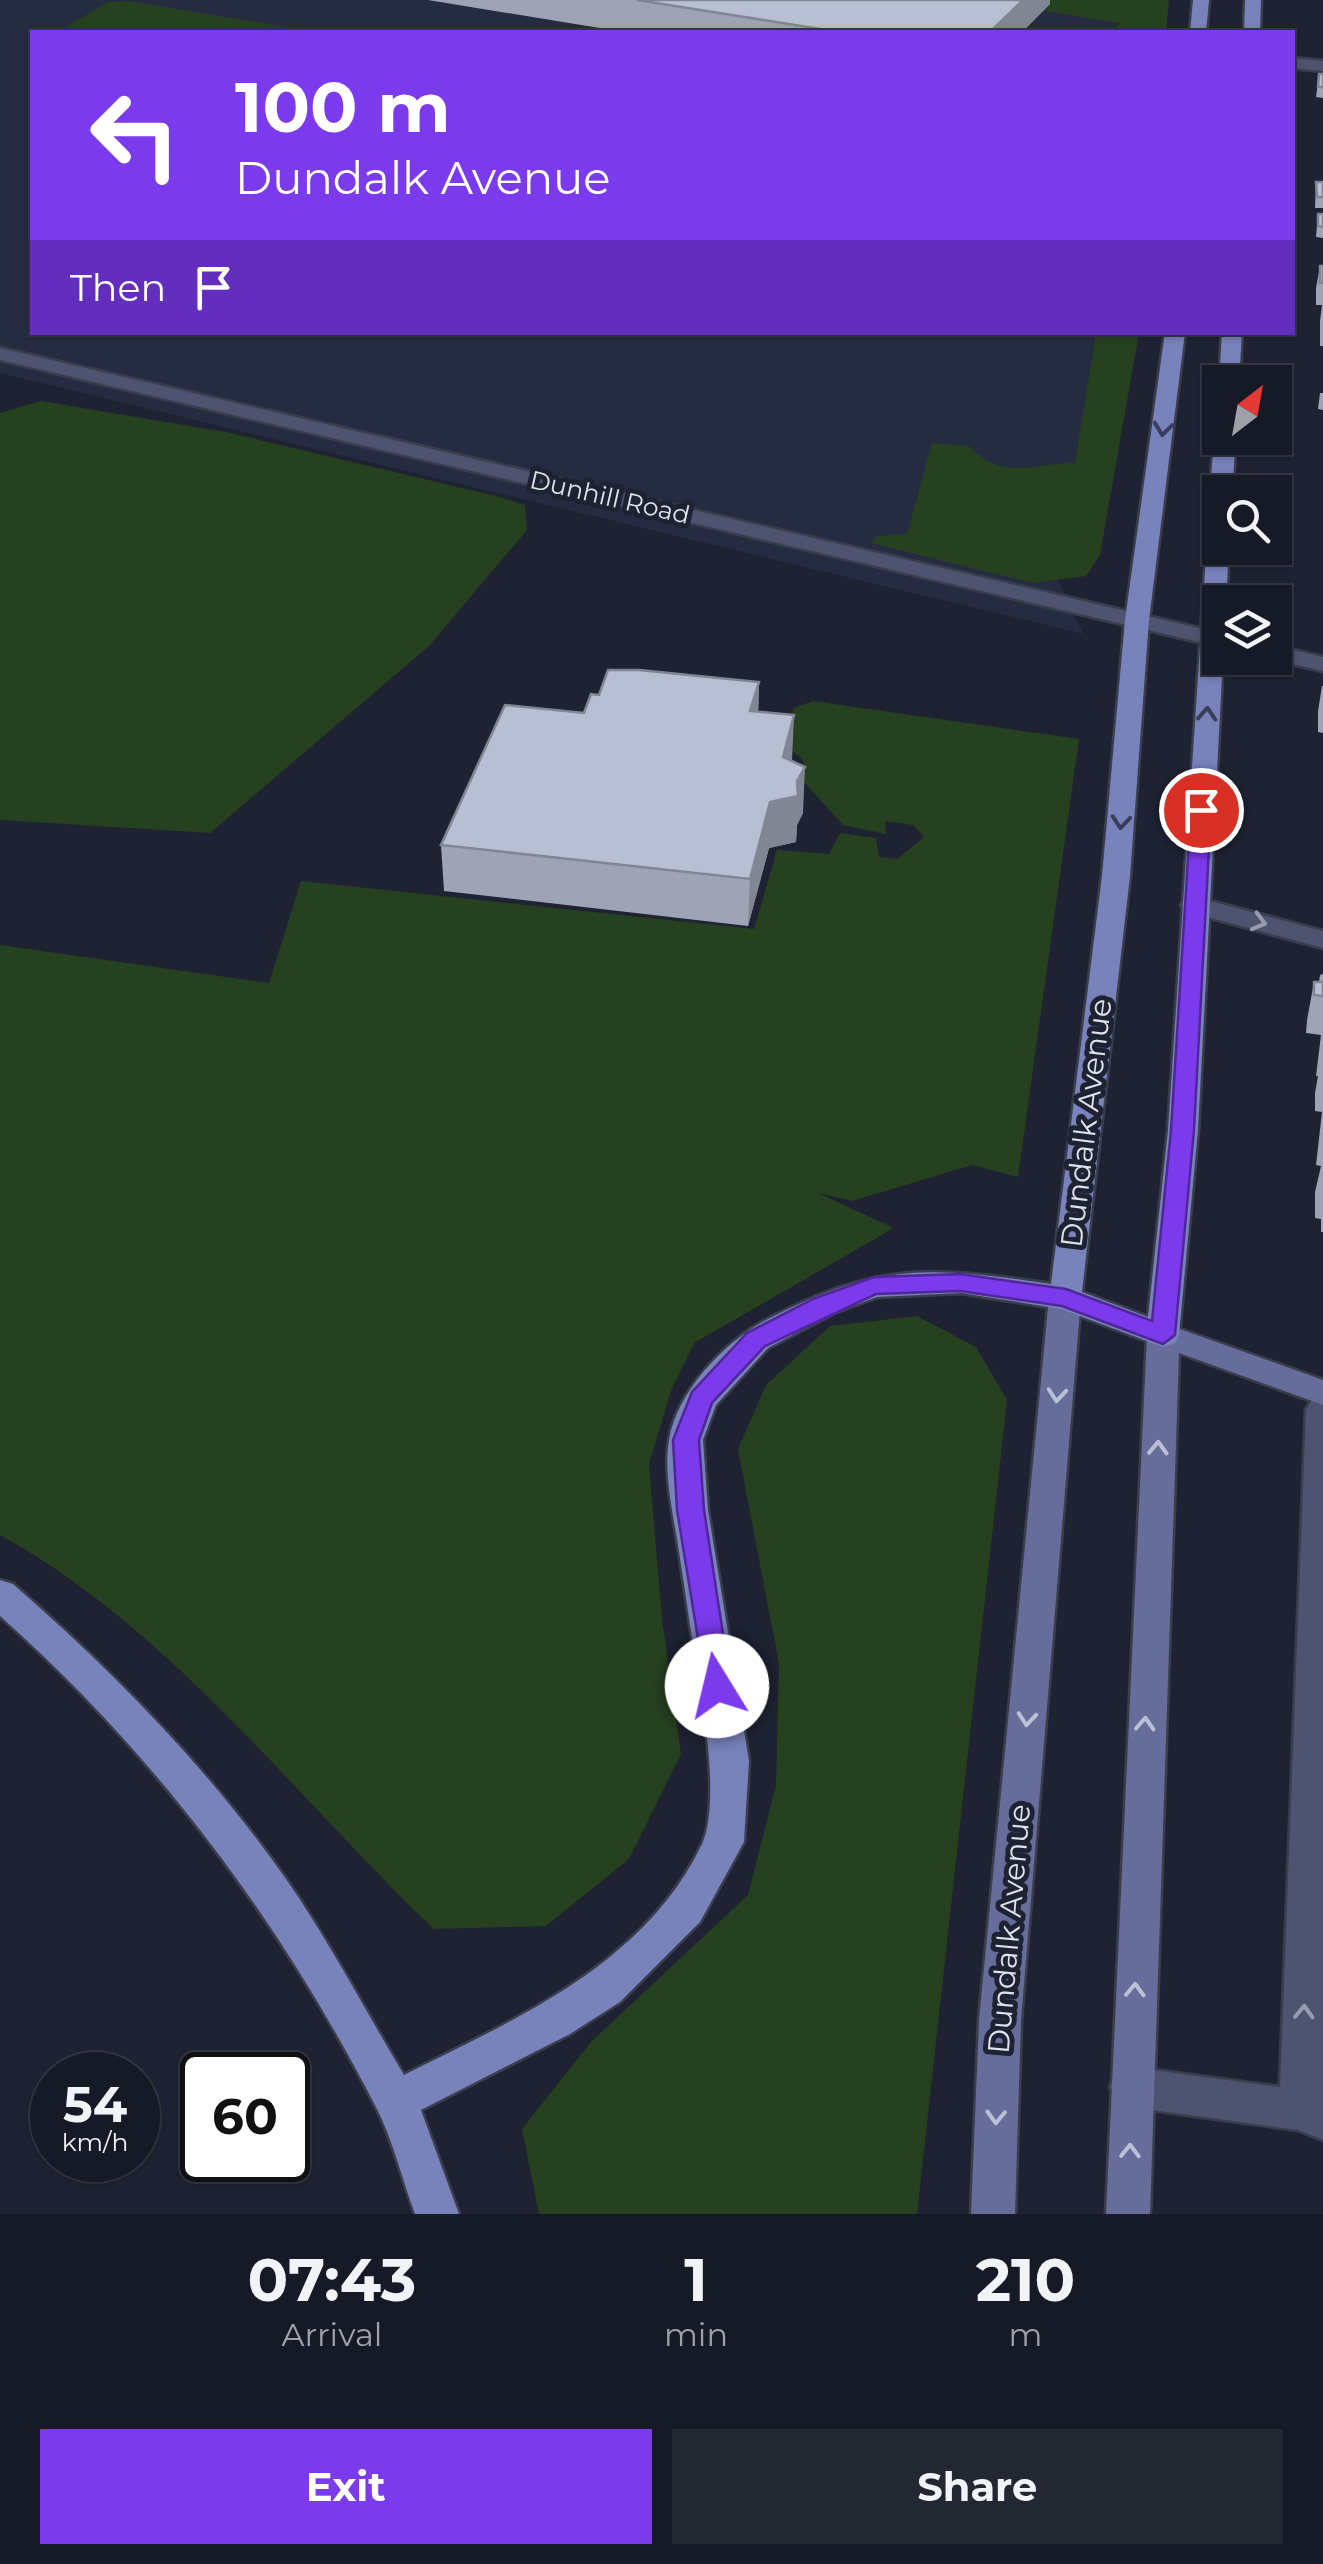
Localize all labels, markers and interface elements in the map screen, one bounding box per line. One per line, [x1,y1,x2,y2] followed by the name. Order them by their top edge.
[235,64,451,150] text: 100 m
[70,70,200,200] icon: left
[235,150,611,205] text: Dundalk Avenue
[186,260,241,315] icon: arrive
[70,264,166,311] text: Then
[1202,365,1292,455] north arrow
[1202,365,1292,675] map controls
[1153,422,1174,438] one-way arrow
[527,464,693,530] street label: Dunhill Road
[1202,475,1292,565] button: search
[1202,585,1292,675] button: layers
[1196,706,1217,722] one-way arrow
[1159,768,1244,853] pin
[1174,783,1229,838] icon: arrive
[1110,814,1132,830] one-way arrow
[1250,911,1267,932] one-way arrow
[1052,996,1120,1250] street label: Dundalk Avenue
[1046,1387,1068,1403] one-way arrow
[1148,1439,1169,1455] one-way arrow
[665,1634,769,1738] position arrow
[1017,1711,1038,1727] one-way arrow
[1135,1716,1156,1732] one-way arrow
[980,1803,1038,2055] street label: Dundalk Avenue
[1124,1981,1145,1997] one-way arrow
[1293,2004,1314,2020] one-way arrow
[180,2052,310,2182] speed limit sign: 60
[63,2074,127,2135] text: 54
[986,2110,1007,2126] one-way arrow
[62,2127,128,2157] text: km/h
[1119,2142,1140,2158] one-way arrow
[248,2243,416,2316] text: 07:43
[684,2243,708,2316] text: 1
[976,2243,1075,2316] text: 210
[281,2315,382,2354] text: Arrival
[664,2315,728,2354] text: min
[1009,2315,1043,2354] text: m
[40,2429,652,2544] button: Exit
[672,2429,1283,2544] button: Share

